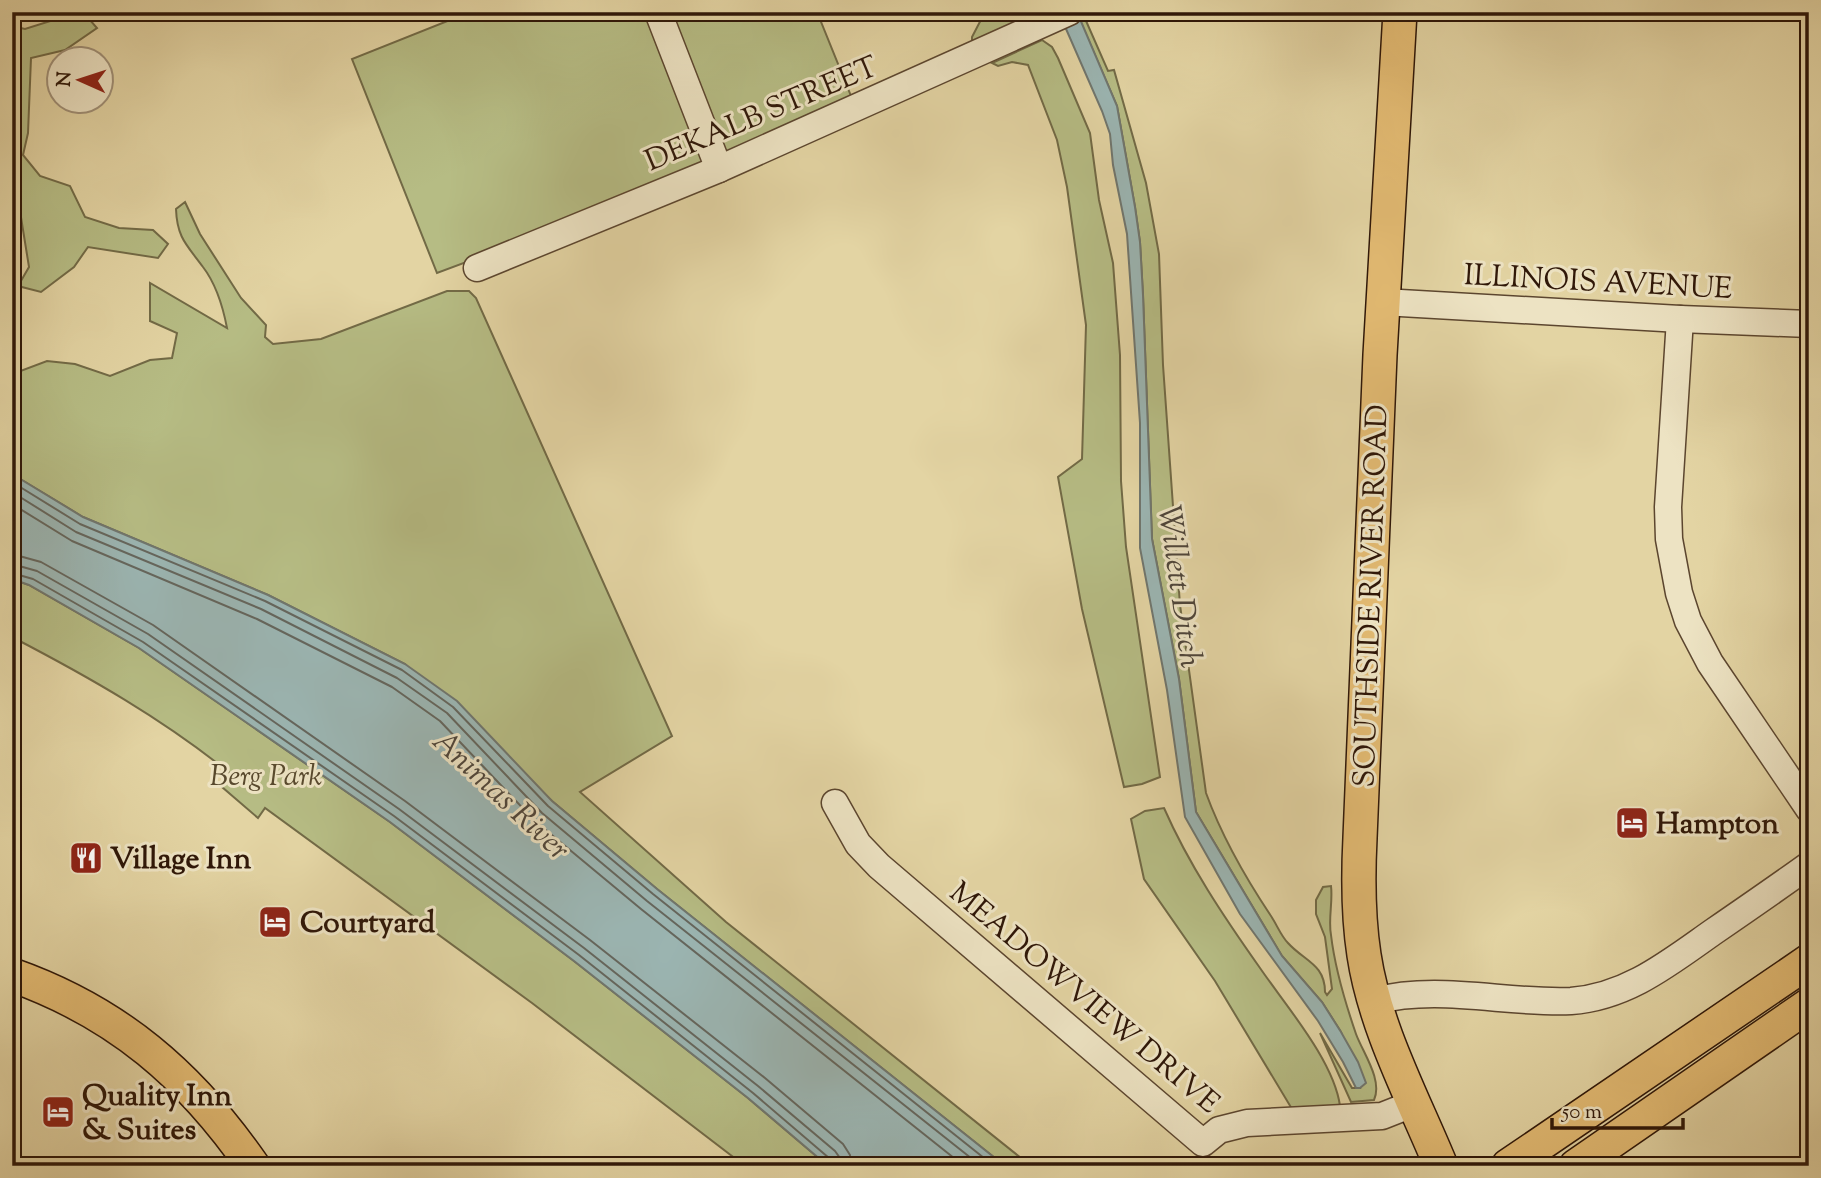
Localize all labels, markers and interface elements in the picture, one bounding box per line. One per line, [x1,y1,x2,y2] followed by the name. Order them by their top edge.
[46,46,116,116] north arrow
[639,47,885,184] street label: DEKALB STREET
[52,71,79,88] text: N
[1463,255,1733,312] street label: ILLINOIS AVENUE
[1344,404,1401,788] street label: SOUTHSIDE RIVER ROAD
[1144,502,1212,671] water label: Willett Ditch
[421,720,579,872] water label: Animas River
[210,756,322,799] park label: Berg Park
[1613,804,1651,842] hotel icon: Hampton
[1656,804,1779,847] place label: Hampton
[67,839,105,877] restaurant icon: Village Inn
[110,839,252,882] place label: Village Inn
[939,873,1228,1125] street label: MEADOWVIEW DRIVE
[256,903,294,941] hotel icon: Courtyard
[300,903,435,946] place label: Courtyard
[82,1076,232,1153] place label: Quality Inn & Suites
[1552,1087,1683,1131] scale bar
[39,1093,77,1131] hotel icon: Quality Inn & Suites
[1561,1098,1602,1128] text: 50 m

